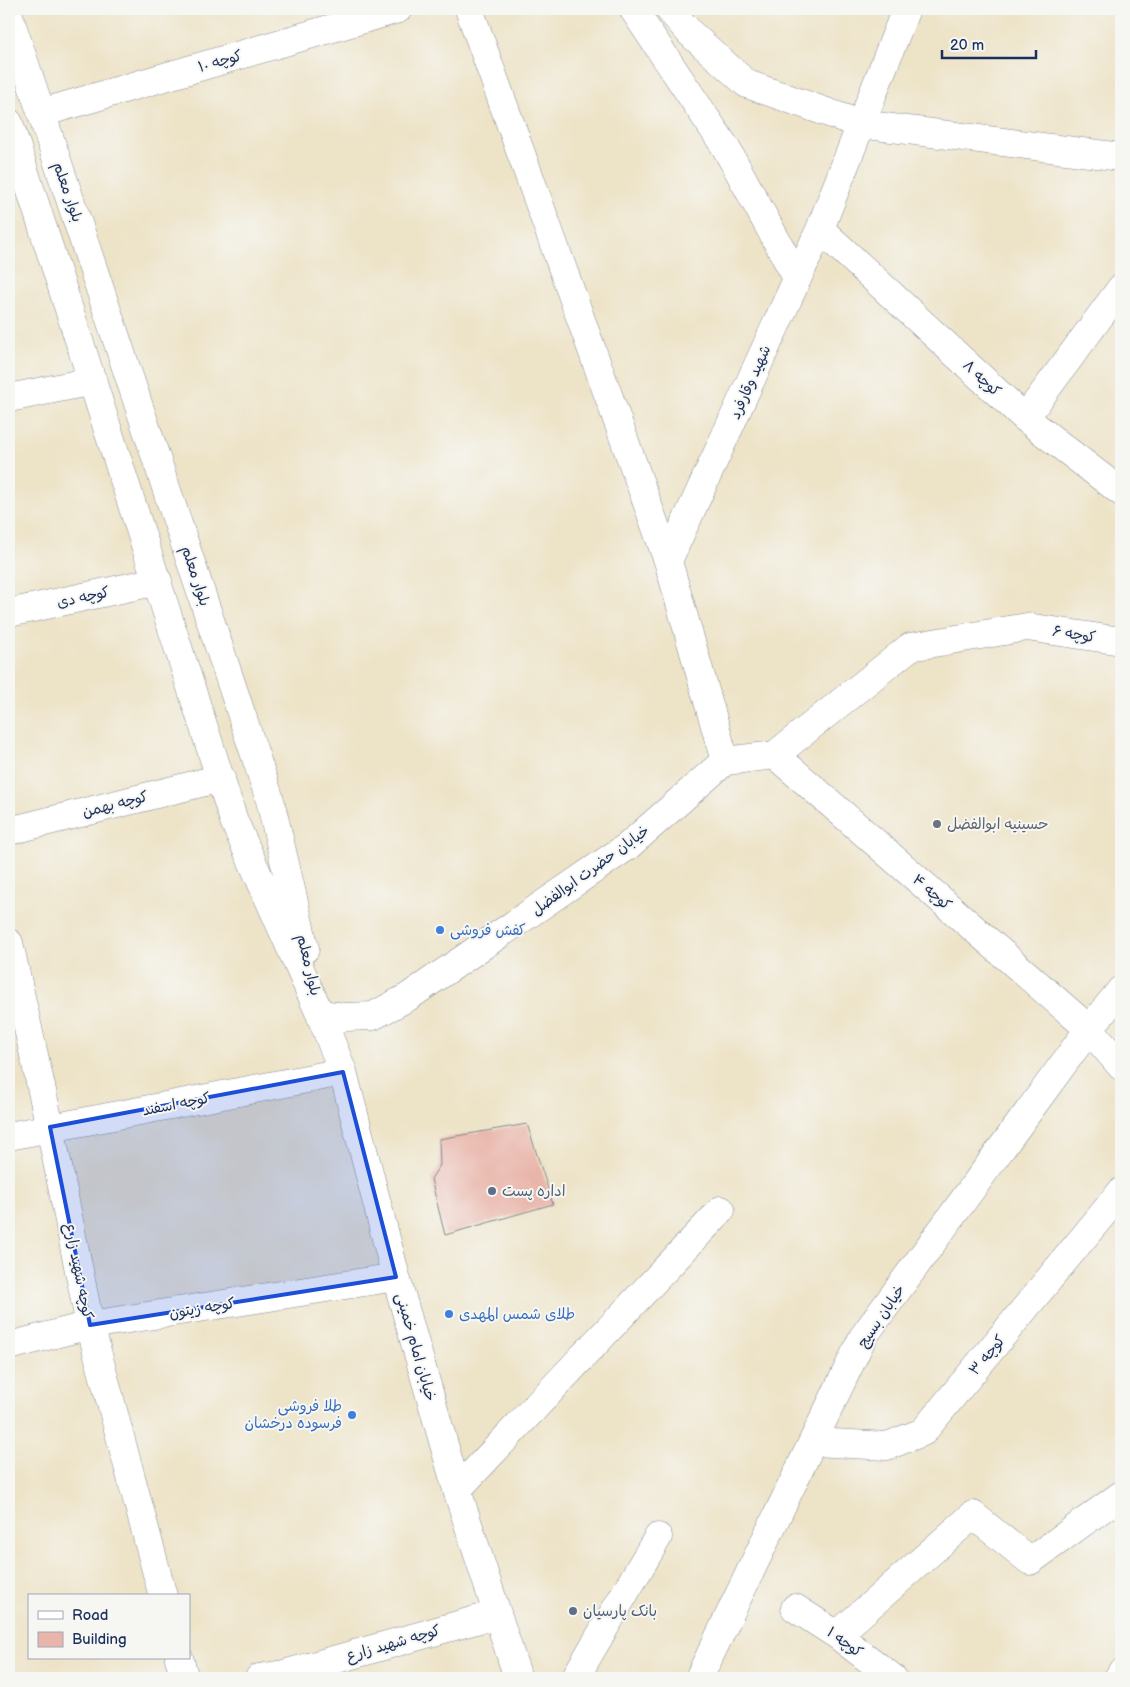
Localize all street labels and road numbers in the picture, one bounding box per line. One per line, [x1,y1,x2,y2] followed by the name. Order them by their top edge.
[196,46,244,77] street label: کوچه ۱۰
[47,160,87,225] street label: بلوار معلم
[726,342,775,422] street label: شهید وقارفرد
[959,356,1005,401] street label: کوچه ۸
[175,544,214,609] street label: بلوار معلم
[55,583,111,612] street label: کوچه دی
[1051,622,1097,647] street label: کوچه ۶
[80,787,150,822] street label: کوچه بهمن
[527,821,653,920] street label: خیابان حضرت ابوالفضل
[908,870,955,915] street label: کوچه ۴
[290,933,325,998] street label: بلوار معلم
[141,1089,212,1120] street label: کوچه اسفند
[60,1222,97,1321] street label: کوچه شهید زارع
[853,1281,909,1351] street label: خیابان بسیج
[390,1291,440,1404] street label: خیابان امام خمینی
[168,1294,236,1323] street label: کوچه زیتون
[965,1331,1010,1379] street label: کوچه ۳
[344,1621,442,1666] street label: کوچه شهید زارع
[823,1623,867,1662] street label: کوچه ۱

